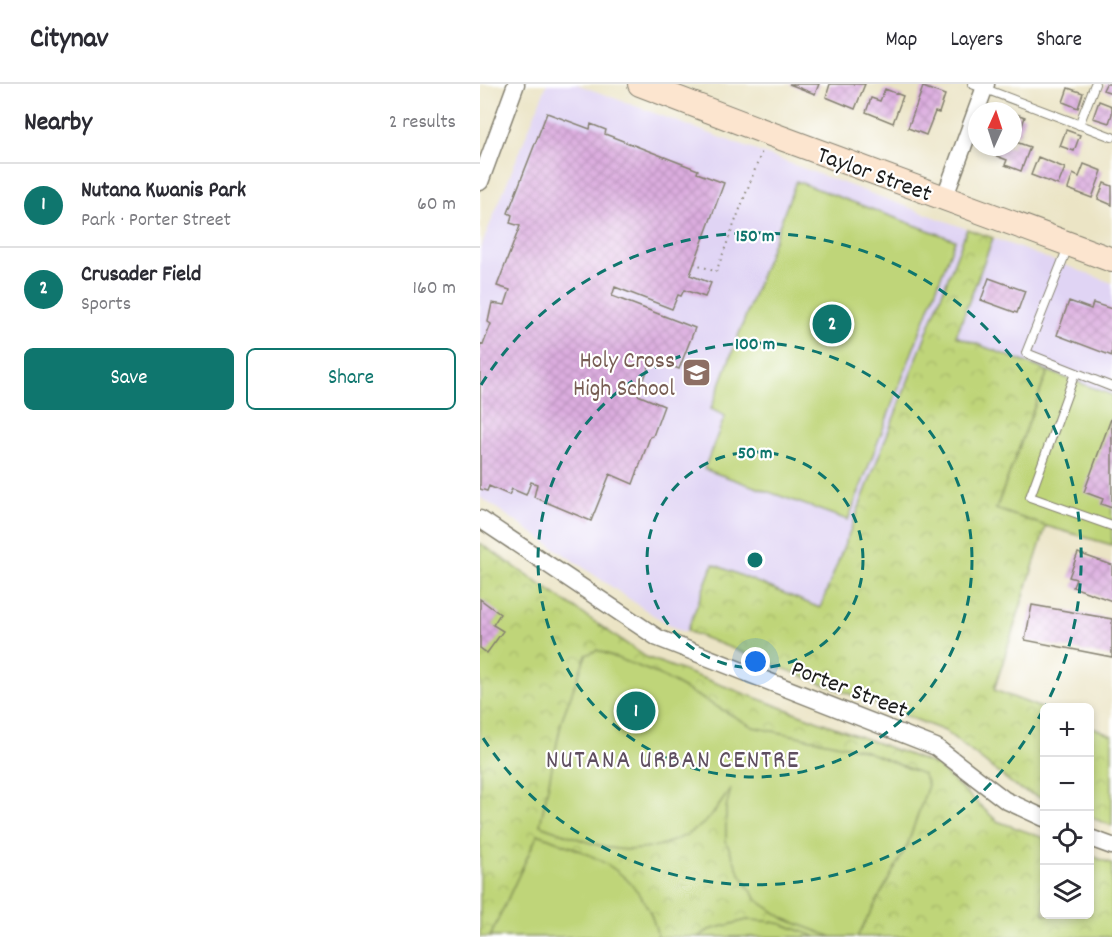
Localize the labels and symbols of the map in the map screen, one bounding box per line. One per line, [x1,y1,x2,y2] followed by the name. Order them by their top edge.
[968,102,1022,156] north arrow
[812,139,936,212] street label: Taylor Street
[736,225,774,250] text: 150 m
[812,302,852,346] pin: 2
[735,333,775,358] text: 100 m
[573,345,675,407] place label: Holy Cross High School
[680,357,712,389] school or university icon: Holy Cross High School
[738,442,772,467] text: 50 m
[745,550,765,570] centre of rings
[741,647,770,676] your location
[786,653,912,729] street label: Porter Street
[616,688,656,734] pin: 1
[546,743,800,780] district label: NUTANA URBAN CENTRE

